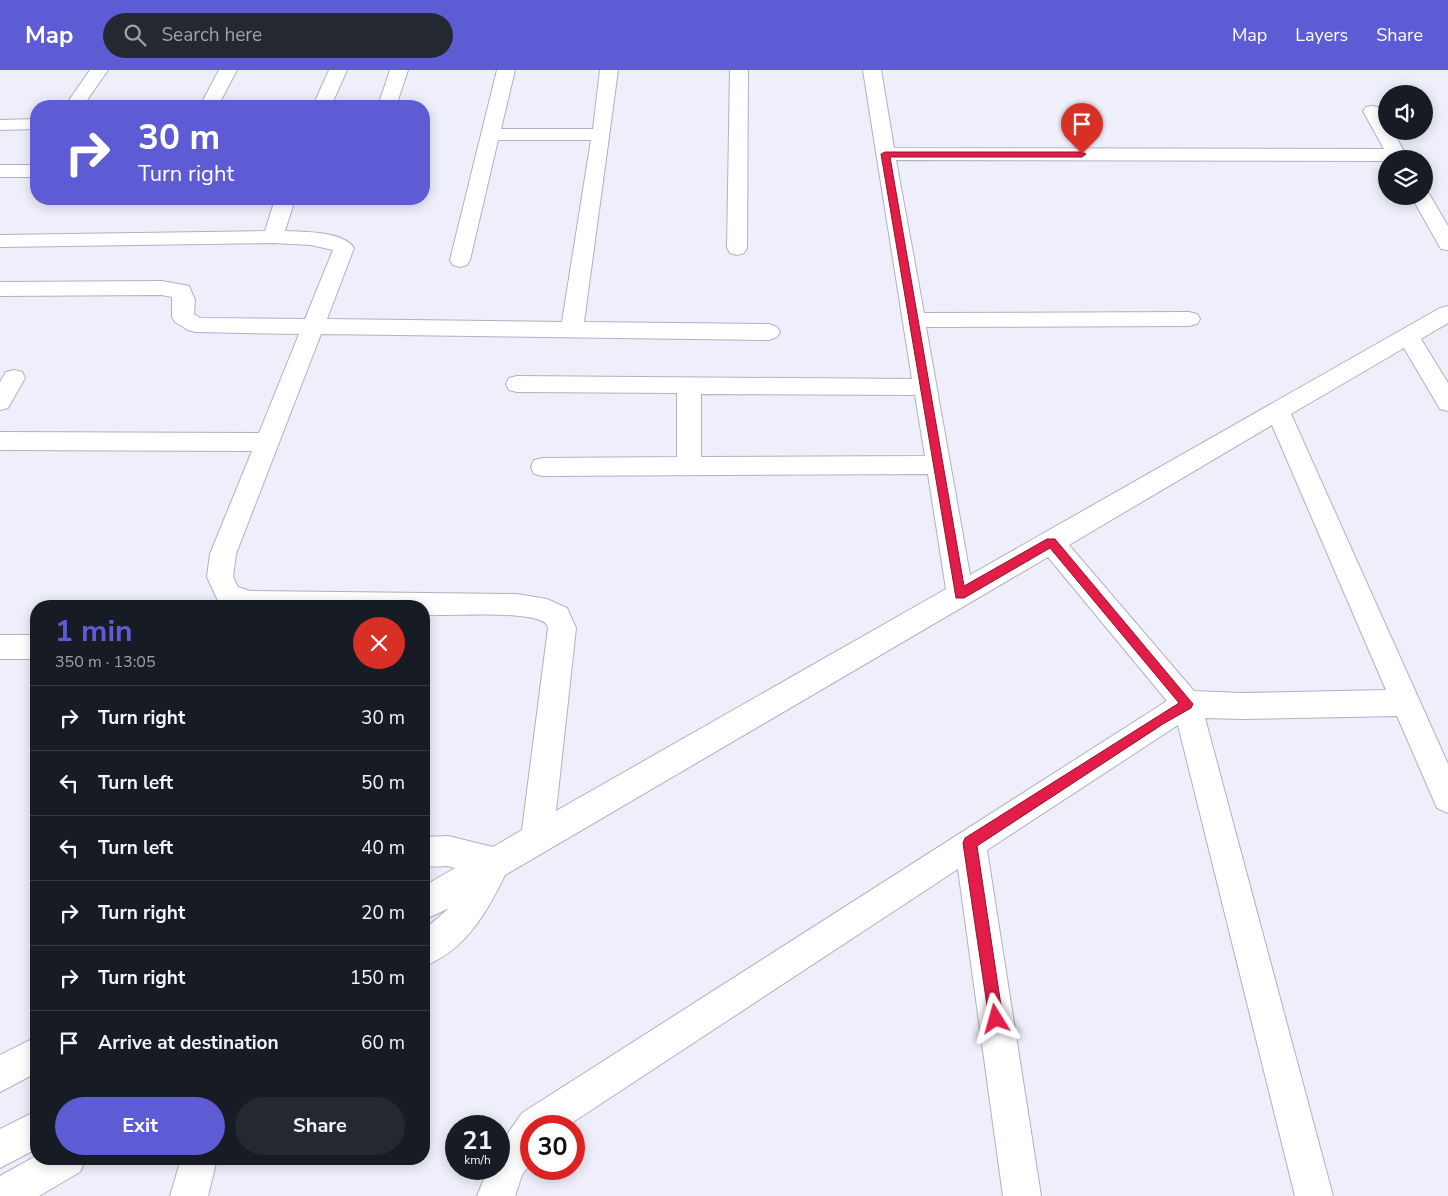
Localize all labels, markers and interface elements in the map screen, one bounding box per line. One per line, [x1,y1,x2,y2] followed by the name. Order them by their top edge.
[103,13,453,58] search box
[25,19,73,51] text: Map
[121,21,149,49] icon: search
[161,22,262,48] text: Search here
[1232,23,1267,47] text: Map
[1295,23,1348,47] text: Layers
[1376,23,1423,47] text: Share
[1378,85,1433,205] map controls
[1378,85,1433,140] button: sound
[1061,103,1103,154] pin
[1068,110,1096,138] icon: arrive
[138,114,220,161] text: 30 m
[55,120,120,185] icon: right
[1378,150,1433,205] button: layers
[138,159,234,189] text: Turn right
[55,611,133,652] text: 1 min
[353,617,405,669] button: close
[55,651,156,673] text: 350 m · 13:05
[55,704,83,732] icon: right
[98,705,185,731] text: Turn right
[361,705,405,731] text: 30 m
[55,769,83,797] icon: left
[98,770,173,796] text: Turn left
[361,770,405,796] text: 50 m
[55,834,83,862] icon: left
[98,835,173,861] text: Turn left
[361,835,405,861] text: 40 m
[55,899,83,927] icon: right
[98,900,185,926] text: Turn right
[361,900,405,926] text: 20 m
[55,964,83,992] icon: right
[98,965,185,991] text: Turn right
[350,965,405,991] text: 150 m
[969,992,1021,1044] position arrow
[55,1029,83,1057] icon: arrive
[98,1030,279,1056] text: Arrive at destination
[361,1030,405,1056] text: 60 m
[55,1097,225,1155] button: Exit
[235,1097,405,1155] button: Share
[520,1115,585,1180] speed limit sign: 30
[462,1124,493,1158] text: 21
[464,1152,491,1168] text: km/h

